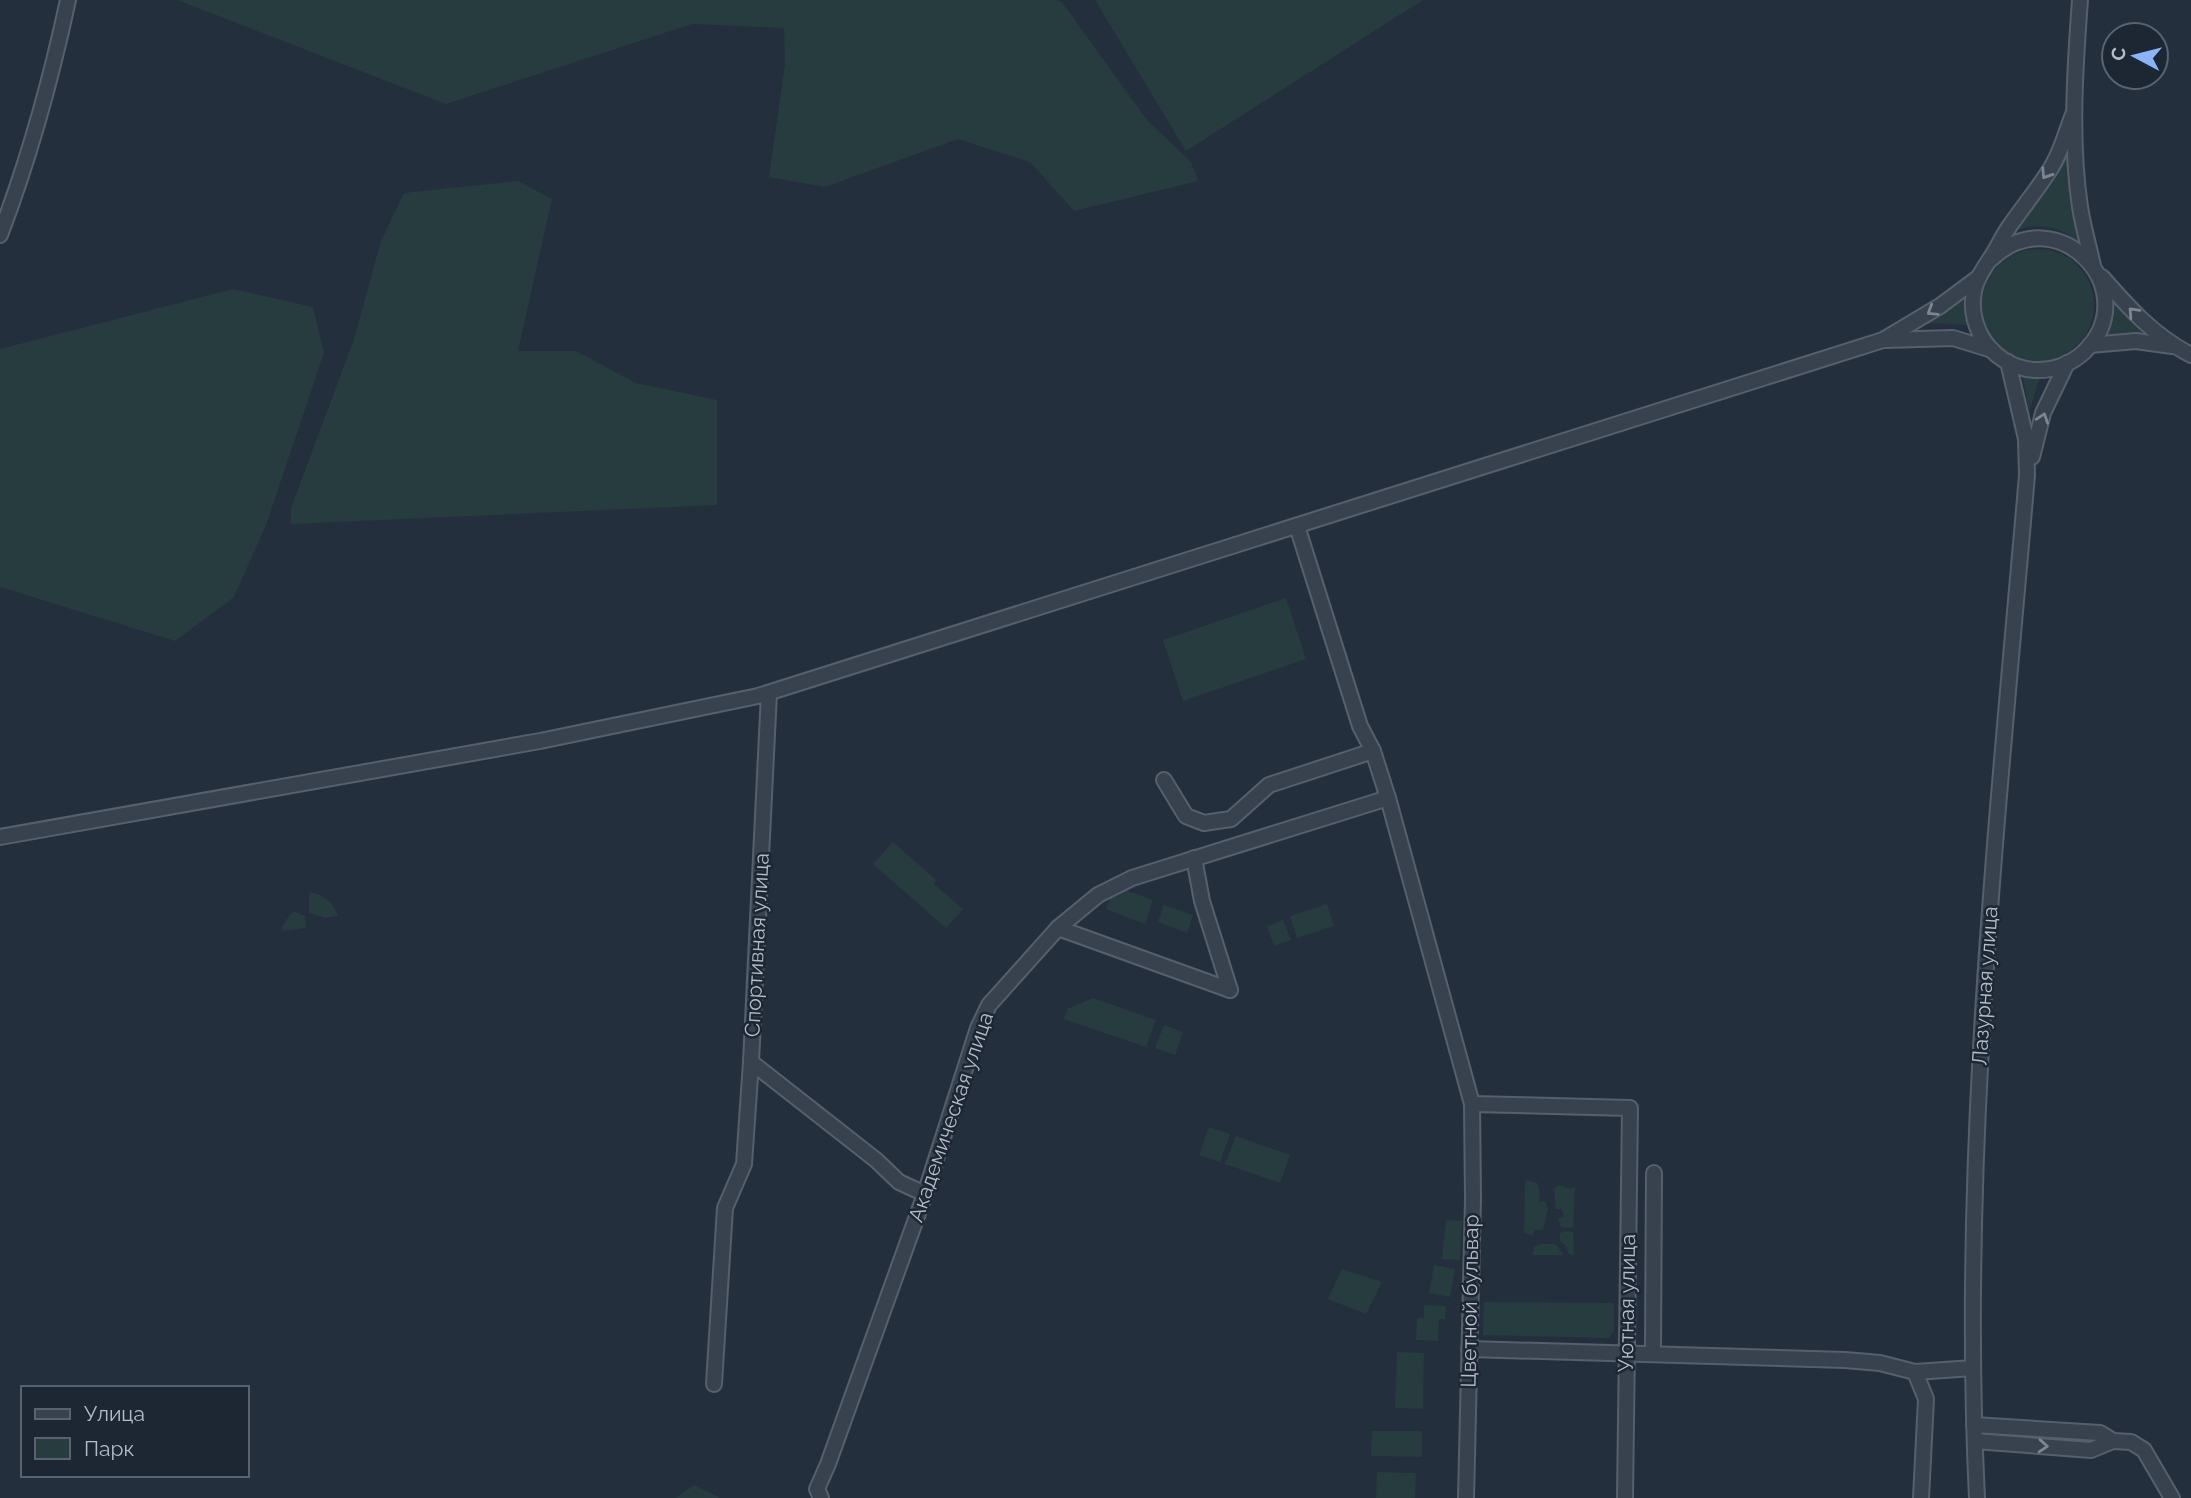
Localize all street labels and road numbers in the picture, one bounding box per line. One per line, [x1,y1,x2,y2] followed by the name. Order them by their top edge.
[739,852,774,1038] street label: Спортивная улица
[1966,906,2003,1066] street label: Лазурная улица
[903,1009,998,1225] street label: Академическая улица
[1455,1214,1484,1388] street label: Цветной бульвар
[1613,1234,1640,1372] street label: Уютная улица

